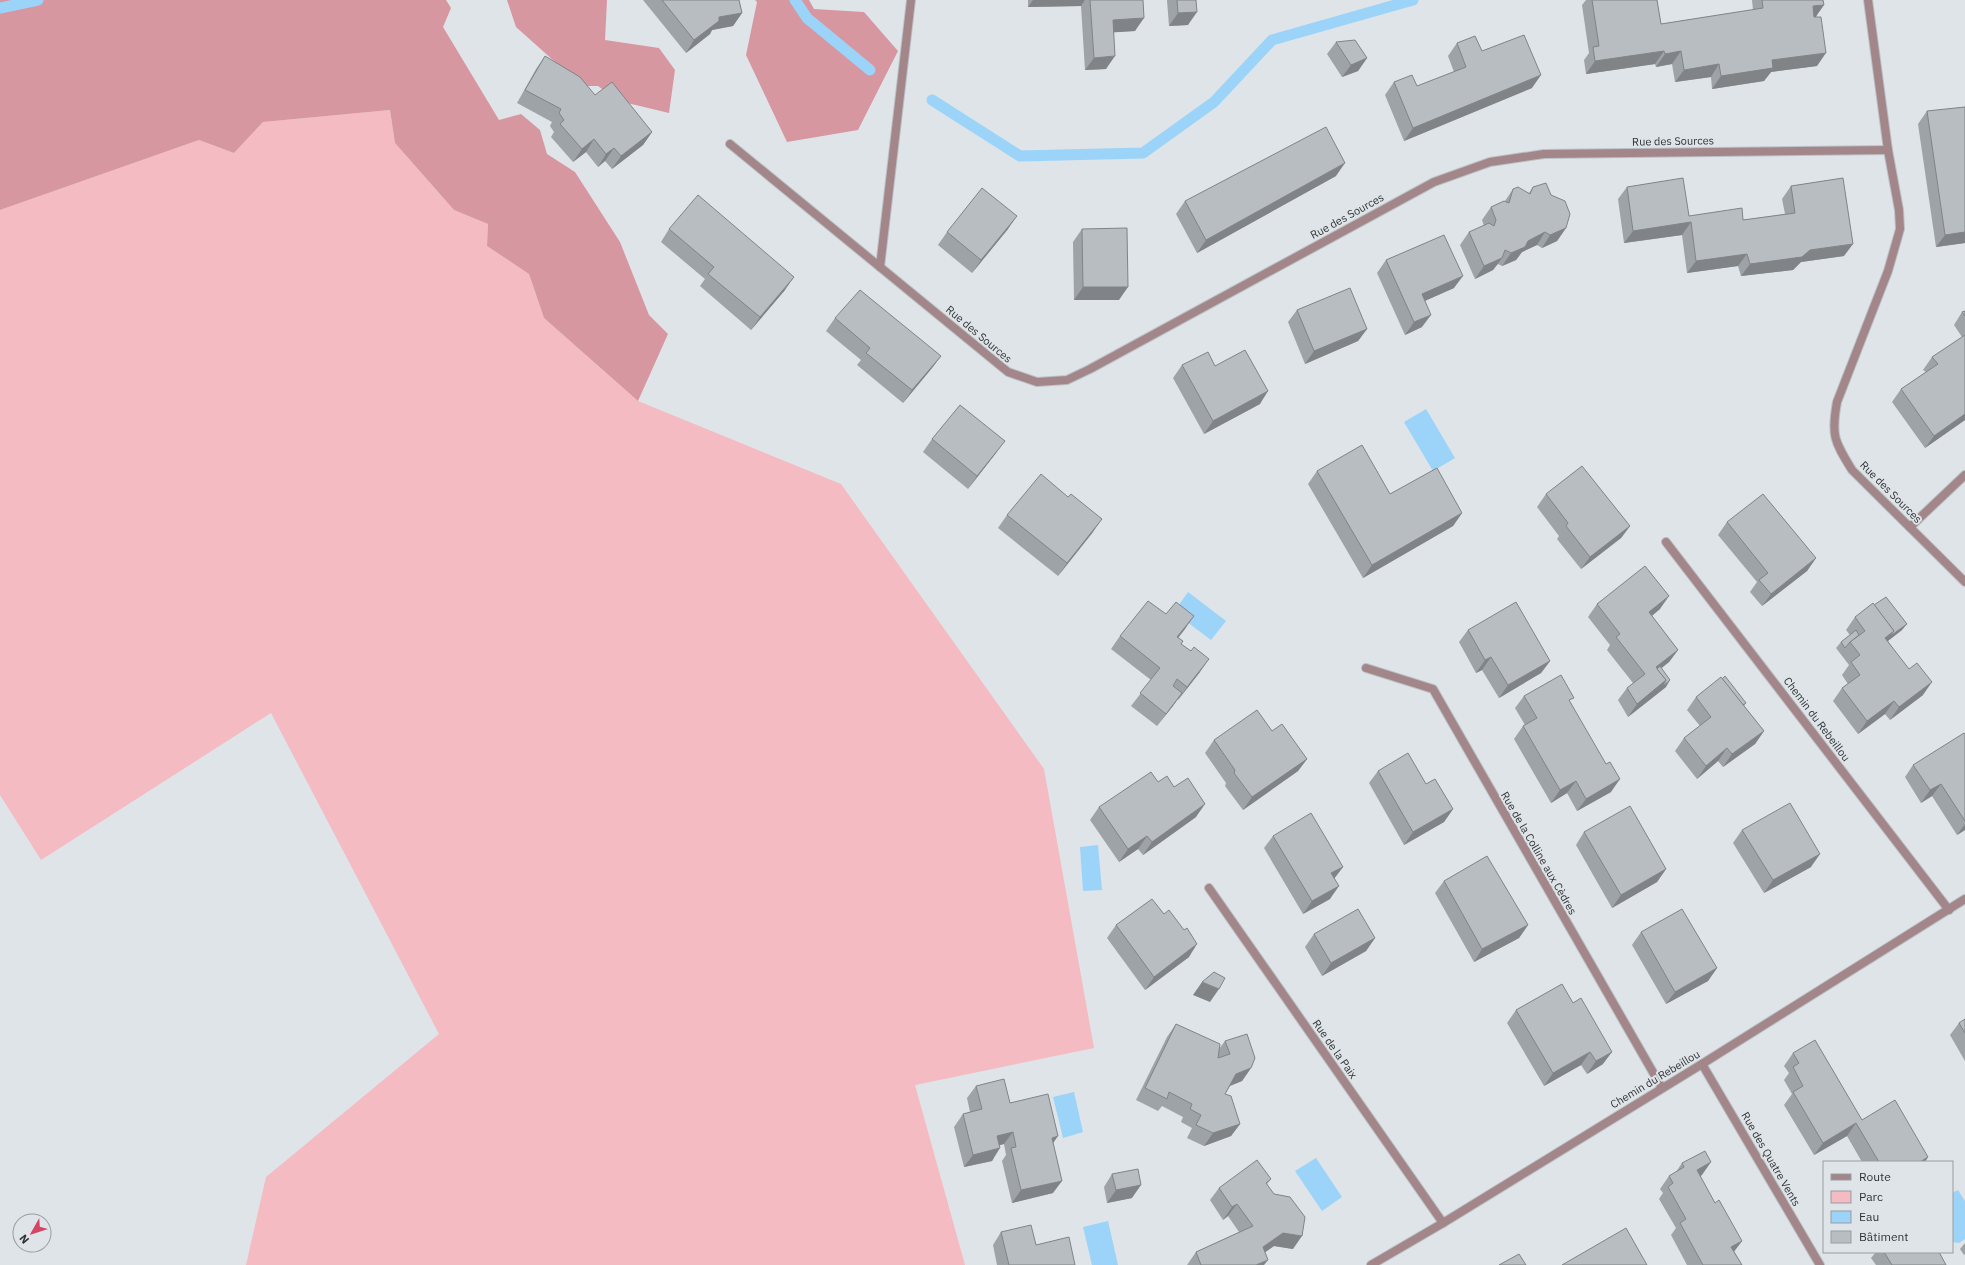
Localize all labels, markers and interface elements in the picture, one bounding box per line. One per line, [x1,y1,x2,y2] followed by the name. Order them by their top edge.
[1632,133,1714,149] street label: Rue des Sources
[1308,190,1386,242] street label: Rue des Sources
[943,302,1015,366] street label: Rue des Sources
[1857,458,1925,526] street label: Rue des Sources
[1781,674,1853,764] street label: Chemin du Rebeillou
[1498,789,1580,917] street label: Rue de la Colline aux Cèdres
[1309,1017,1361,1082] street label: Rue de la Paix
[1608,1047,1702,1111] street label: Chemin du Rebeillou
[1738,1109,1804,1209] street label: Rue des Quatre Vents
[1823,1161,1953,1253] legend
[1859,1169,1891,1184] text: Route
[1859,1189,1883,1204] text: Parc
[1859,1209,1879,1224] text: Eau
[12,1213,52,1253] north arrow
[1859,1229,1909,1244] text: Bâtiment
[16,1232,32,1247] text: N

